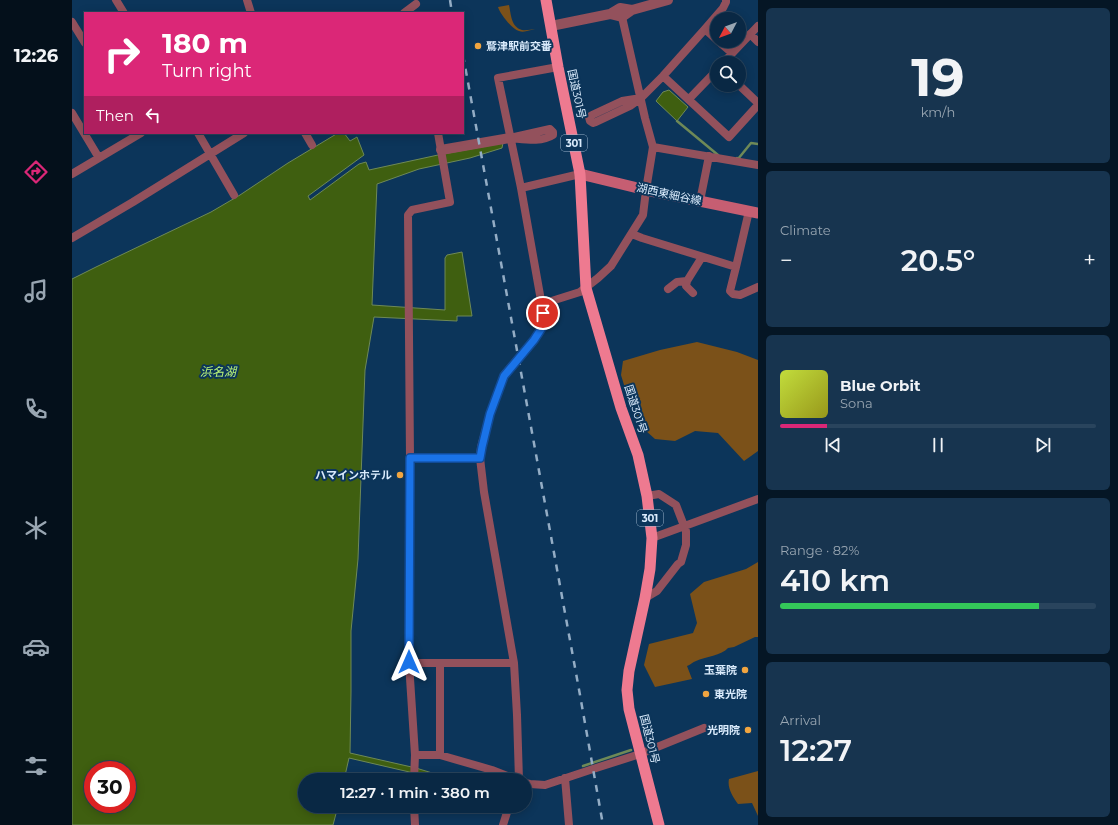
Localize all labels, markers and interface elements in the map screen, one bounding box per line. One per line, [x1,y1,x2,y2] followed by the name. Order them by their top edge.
[710,12,746,48] north arrow
[710,12,746,92] map controls
[162,26,248,60] text: 180 m
[96,28,148,80] icon: right
[486,39,552,53] place label: 鷲津駅前交番
[473,41,483,51] marker: 鷲津駅前交番
[14,45,58,67] text: 12:26
[911,46,965,109] text: 19
[710,56,746,92] button: search
[162,60,252,82] text: Turn right
[565,68,589,120] street label: 国道301号
[142,104,164,126] icon: left
[921,104,955,120] text: km/h
[96,106,134,125] text: Then
[561,135,587,151] road number: 301
[22,158,50,186] icon: directions
[635,180,703,208] street label: 湖西東細谷線
[780,222,831,238] text: Climate
[901,242,975,279] text: 20.5°
[780,247,793,274] text: −
[1083,247,1096,274] text: +
[22,277,50,305] icon: music
[526,296,560,330] pin
[532,302,554,324] icon: arrive
[200,364,238,379] water label: 浜名湖
[840,376,920,395] text: Blue Orbit
[622,383,650,435] street label: 国道301号
[22,395,50,423] icon: phone
[840,395,873,411] text: Sona
[822,434,844,456] icon: previous
[927,434,949,456] icon: pause
[1032,434,1054,456] icon: next
[315,468,392,482] place label: ハマインホテル
[395,470,405,480] marker: ハマインホテル
[637,510,663,526] road number: 301
[22,514,50,542] icon: climate
[780,542,859,558] text: Range · 82%
[780,562,890,599] text: 410 km
[22,633,50,661] icon: car
[388,641,430,683] position arrow
[704,663,737,677] place label: 玉葉院
[740,665,750,675] marker: 玉葉院
[714,687,747,701] place label: 東光院
[701,689,711,699] marker: 東光院
[780,712,821,728] text: Arrival
[637,713,663,765] street label: 国道301号
[707,723,740,737] place label: 光明院
[743,725,753,735] marker: 光明院
[780,732,852,769] text: 12:27
[22,752,50,780] icon: filters
[84,761,136,813] speed limit sign: 30
[340,783,490,802] text: 12:27 · 1 min · 380 m

